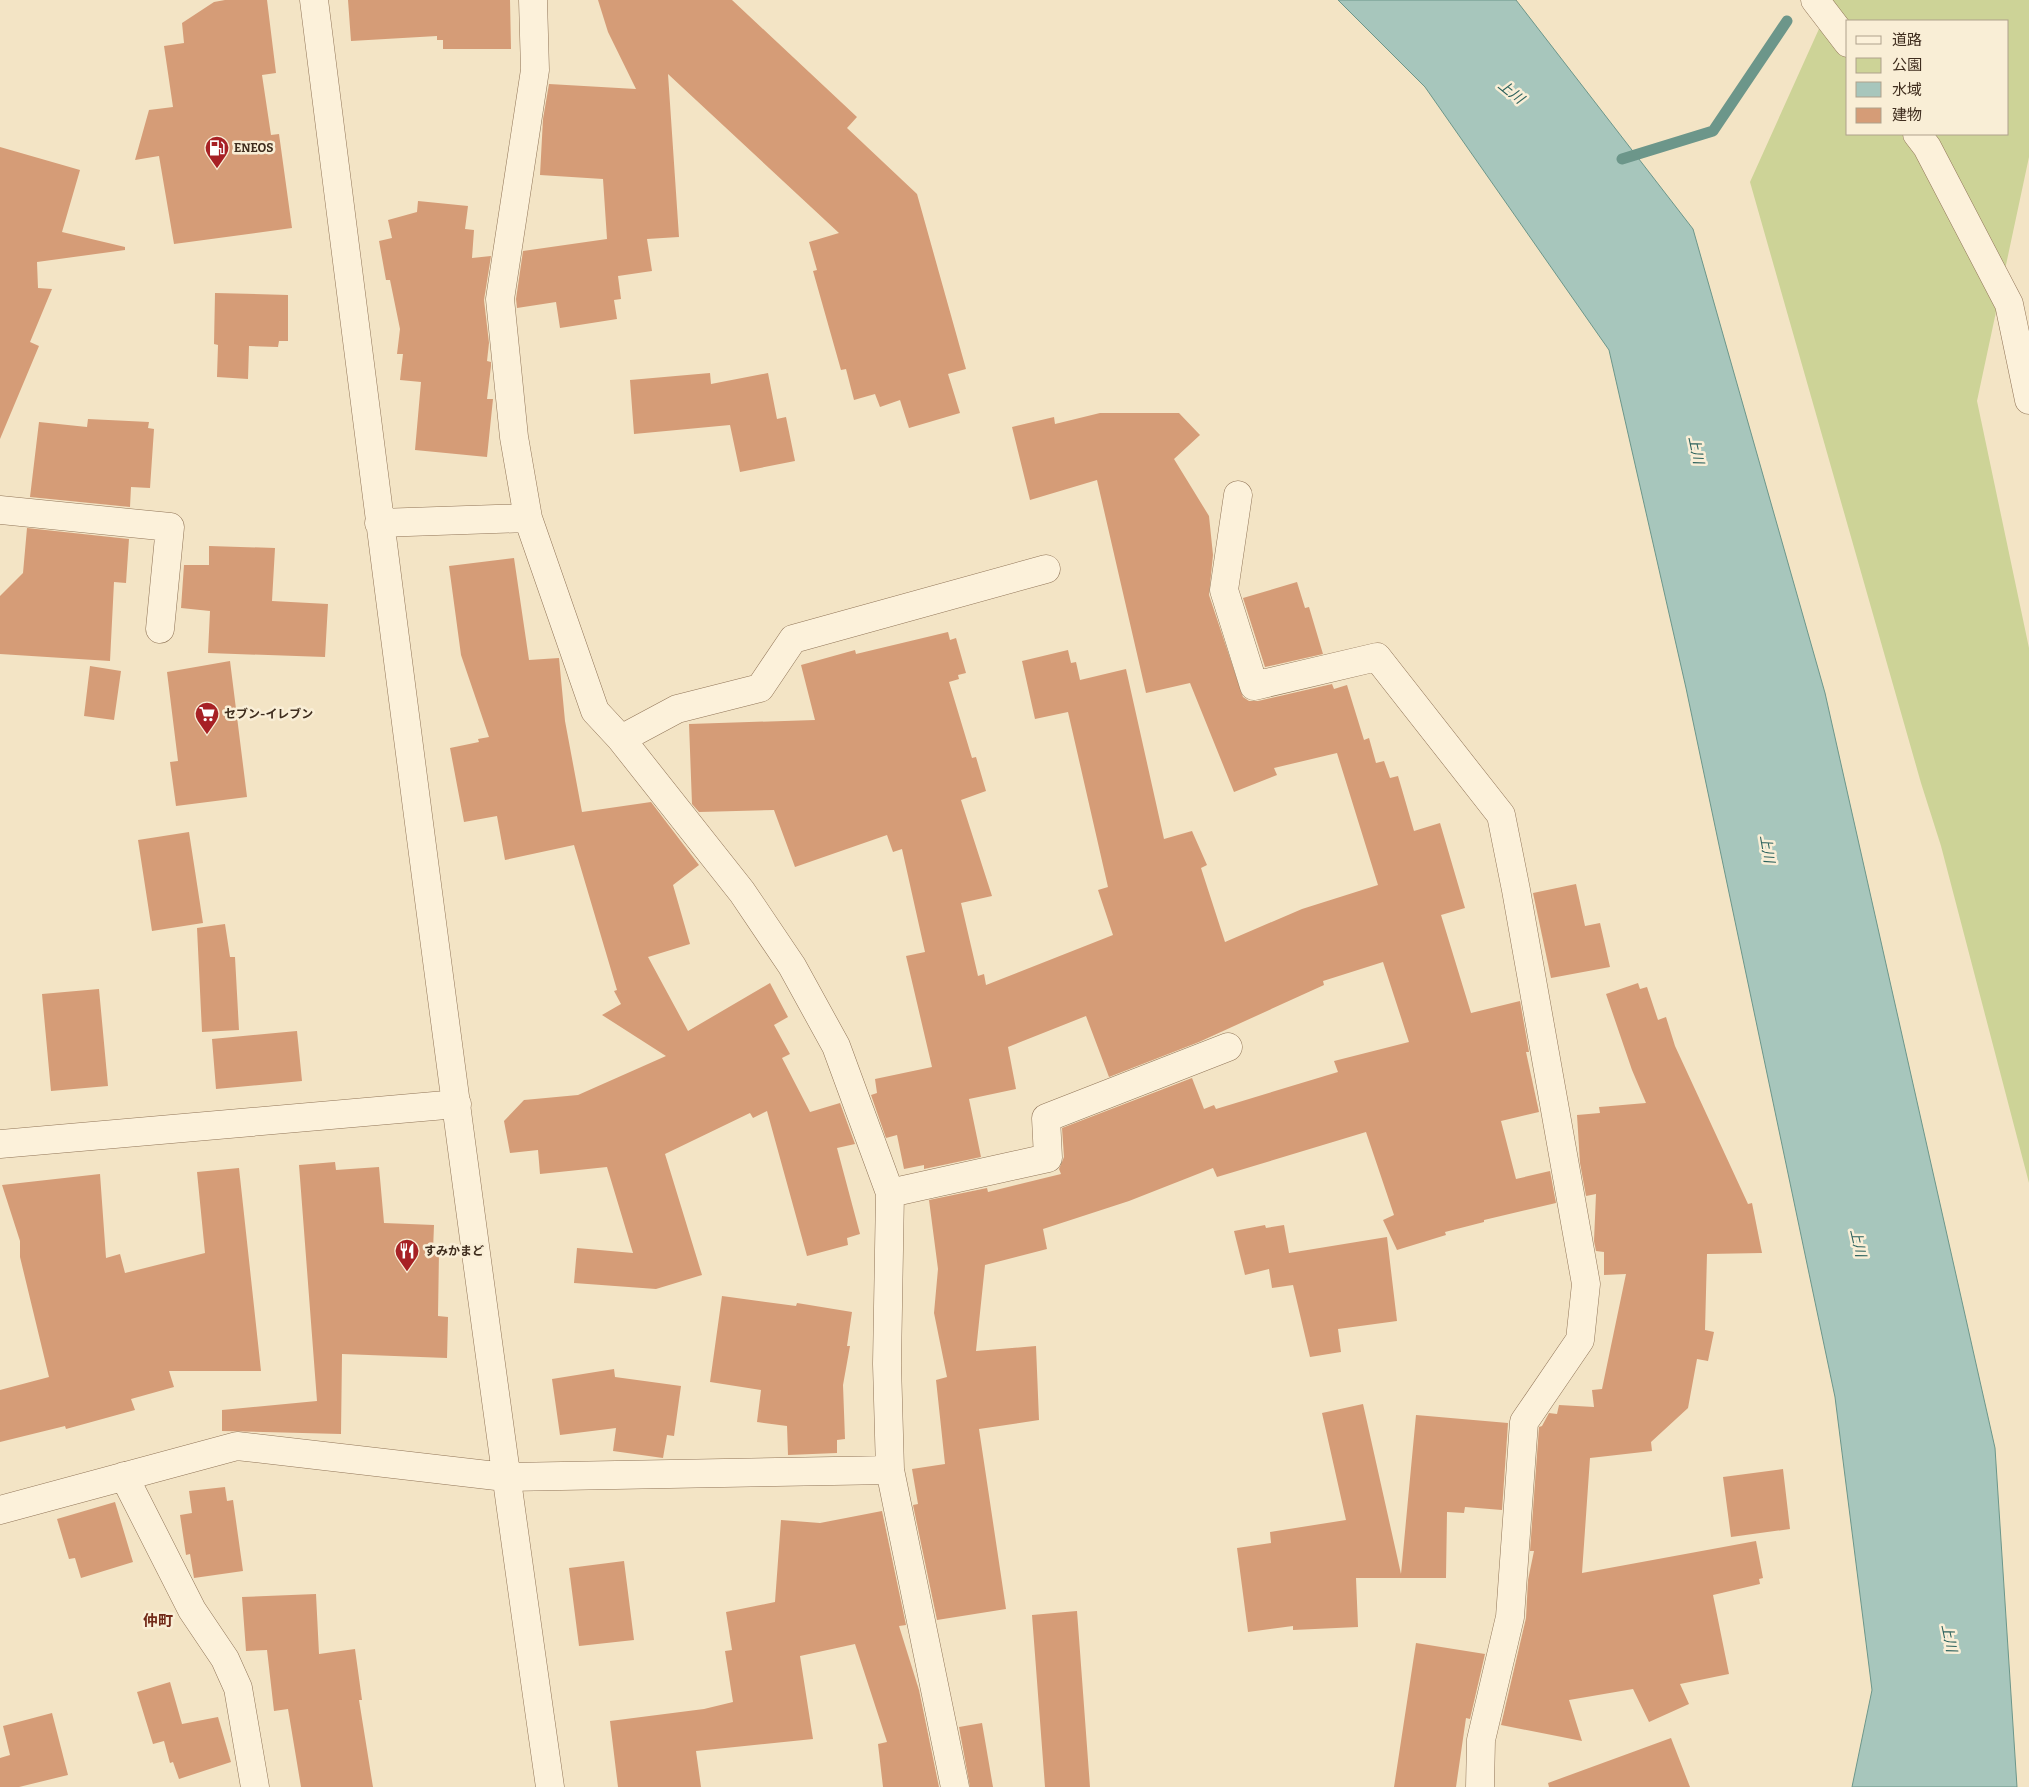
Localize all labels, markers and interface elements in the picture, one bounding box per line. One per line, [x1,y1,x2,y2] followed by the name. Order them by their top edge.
[1846,20,2009,135] legend
[1892,31,1922,49] text: 道路
[1892,56,1922,74] text: 公園
[1495,77,1529,109] water label: 上川
[1892,81,1922,99] text: 水域
[1892,106,1922,124] text: 建物
[204,135,230,169] fuel station icon: ENEOS
[234,141,274,155] place label: ENEOS
[1685,435,1708,467] water label: 上川
[194,701,220,735] supermarket icon: セブン-イレブン
[224,707,313,721] place label: セブン-イレブン
[1756,834,1778,866] water label: 上川
[1847,1227,1870,1261] water label: 上川
[394,1238,420,1272] restaurant icon: すみかまど
[424,1244,484,1258] place label: すみかまど
[143,1612,173,1630] district label: 仲町
[1938,1623,1961,1655] water label: 上川

